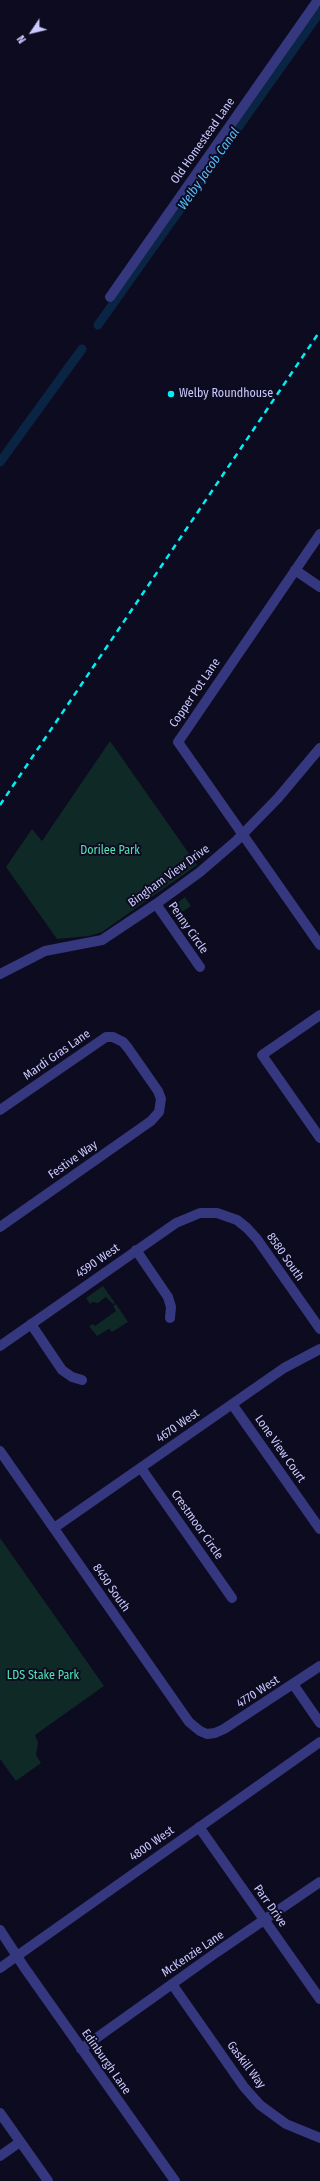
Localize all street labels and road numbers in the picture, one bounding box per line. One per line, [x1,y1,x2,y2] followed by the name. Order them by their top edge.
[168,95,238,187] street label: Old Homestead Lane
[167,656,223,730] street label: Copper Pot Lane
[126,842,212,910] street label: Bingham View Drive
[165,899,211,957] street label: Penny Circle
[21,1027,93,1083] street label: Mardi Gras Lane
[46,1138,100,1182] street label: Festive Way
[263,1230,307,1284] street label: 8580 South
[73,1241,123,1281] street label: 4590 West
[154,1406,202,1446] street label: 4670 West
[252,1413,308,1485] street label: Lone View Court
[168,1488,226,1562] street label: Crestmoor Circle
[89,1561,133,1615] street label: 8450 South
[234,1673,282,1711] street label: 4770 West
[127,1823,177,1865] street label: 4800 West
[250,1882,290,1930] street label: Parr Drive
[159,1928,227,1980] street label: McKenzie Lane
[78,2027,134,2097] street label: Edinburgh Lane
[224,2039,268,2091] street label: Gaskill Way

